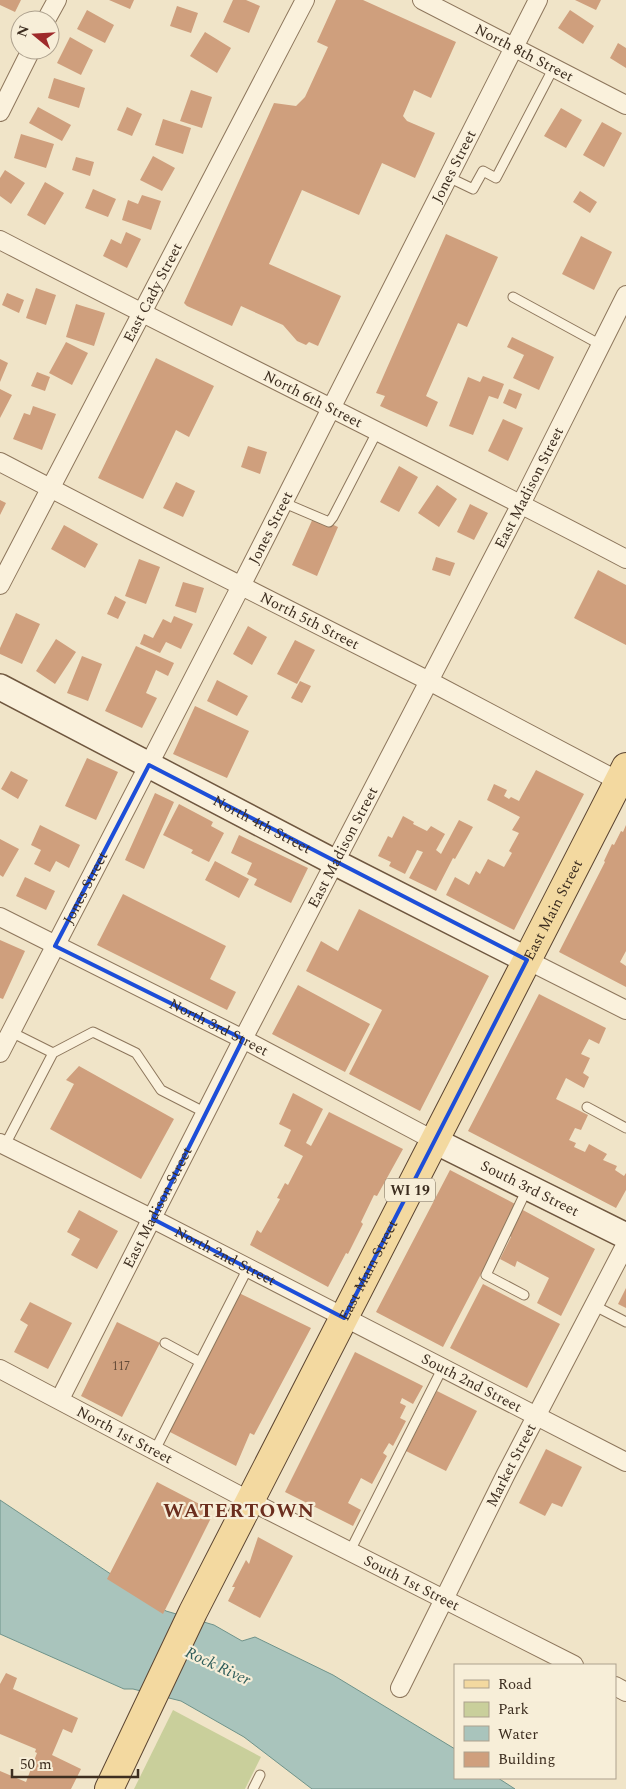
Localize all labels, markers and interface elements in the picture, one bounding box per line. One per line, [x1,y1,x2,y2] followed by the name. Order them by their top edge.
[10,10,60,60] north arrow
[471,18,578,88] street label: North 8th Street
[11,22,35,40] text: N
[426,126,482,207] street label: Jones Street
[117,238,188,346] street label: East Cady Street
[259,364,367,434] street label: North 6th Street
[488,423,570,553] street label: East Madison Street
[242,487,299,568] street label: Jones Street
[256,586,363,655] street label: North 5th Street
[302,782,384,912] street label: East Madison Street
[209,789,316,860] street label: North 4th Street
[57,847,114,928] street label: Jones Street
[517,855,588,964] street label: East Main Street
[165,992,273,1062] street label: North 3rd Street
[117,1142,198,1272] street label: East Madison Street
[477,1154,583,1222] street label: South 3rd Street
[385,1178,435,1202] road number: WI 19
[333,1216,404,1325] street label: East Main Street
[170,1220,280,1292] street label: North 2nd Street
[417,1347,526,1418] street label: South 2nd Street
[112,1357,130,1376] house number: 117
[72,1400,177,1470] street label: North 1st Street
[480,1419,542,1511] street label: Market Street
[163,1496,315,1526] district label: WATERTOWN
[360,1549,464,1617] street label: South 1st Street
[181,1640,255,1692] water label: Rock River
[454,1664,616,1779] legend
[498,1673,532,1696] text: Road
[498,1698,529,1721] text: Park
[498,1723,538,1746] text: Water
[12,1746,139,1778] scale bar
[498,1748,555,1771] text: Building
[20,1753,52,1776] text: 50 m

